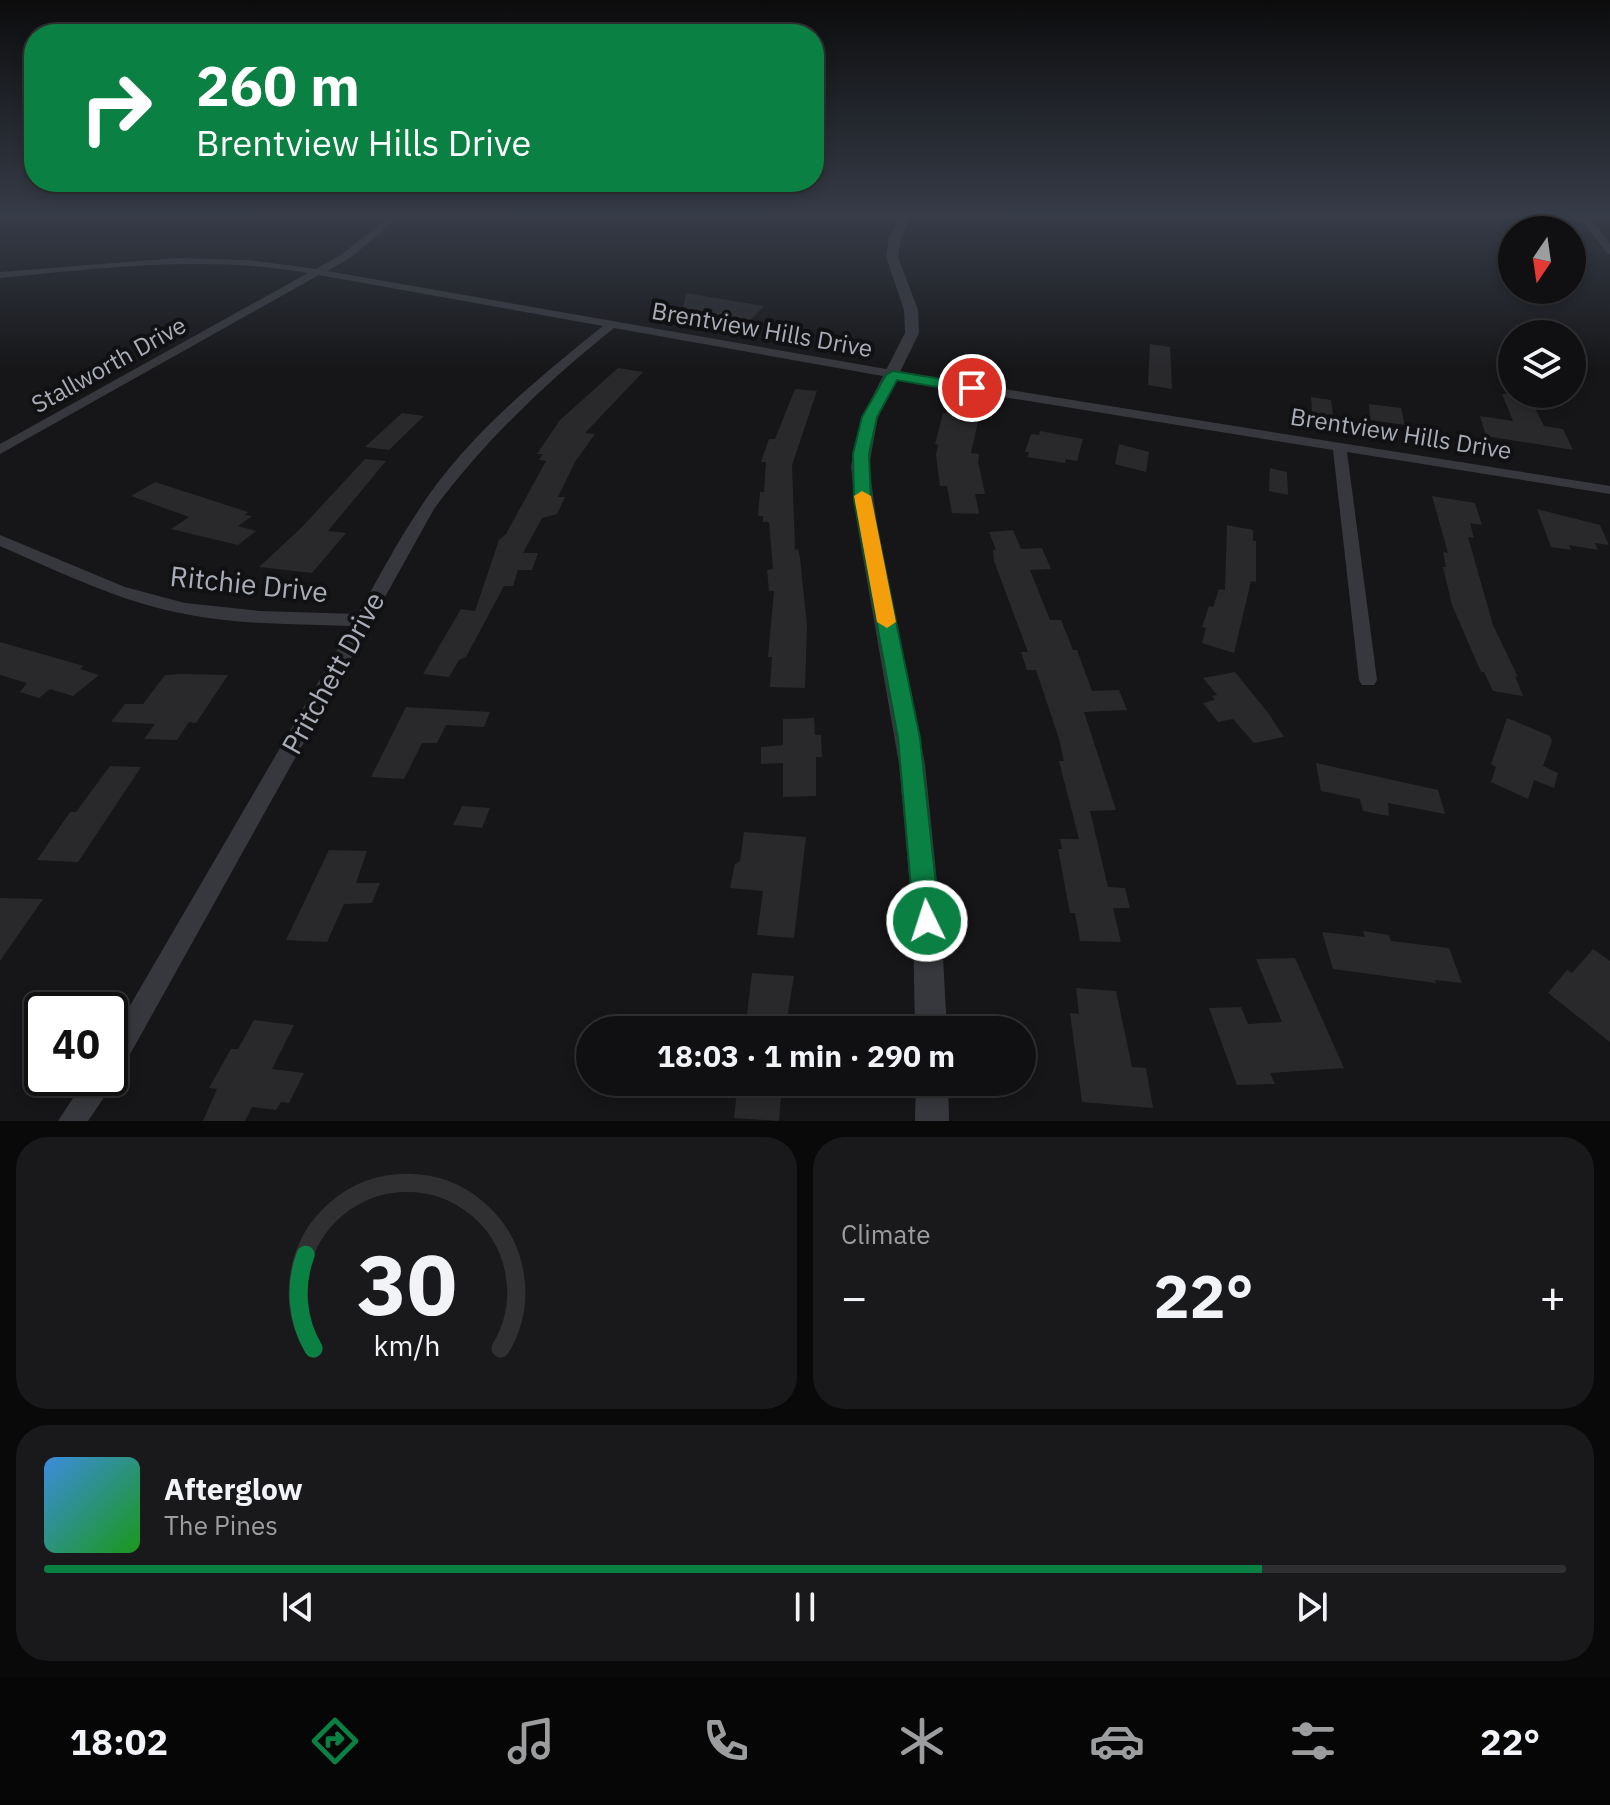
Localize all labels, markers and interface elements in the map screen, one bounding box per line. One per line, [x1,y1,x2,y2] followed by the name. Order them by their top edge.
[196,49,360,121] text: 260 m
[64,56,168,160] icon: right
[196,119,531,166] text: Brentview Hills Drive
[1498,216,1586,304] north arrow
[1498,216,1586,408] map controls
[649,294,875,364] street label: Brentview Hills Drive
[25,308,192,420] street label: Stallworth Drive
[1498,320,1586,408] button: layers
[938,354,1006,422] pin
[950,366,994,410] icon: arrive
[1288,400,1514,466] street label: Brentview Hills Drive
[168,557,330,610] street label: Ritchie Drive
[273,585,392,760] street label: Pritchett Drive
[885,879,969,963] position arrow
[24,992,128,1096] speed limit sign: 40
[657,1036,955,1075] text: 18:03 · 1 min · 290 m
[841,1217,931,1251] text: Climate
[357,1230,456,1338] text: 30
[1153,1256,1254,1335] text: 22°
[841,1268,867,1325] text: −
[1540,1268,1566,1325] text: +
[373,1327,440,1364] text: km/h
[164,1469,303,1508] text: Afterglow
[164,1508,278,1542] text: The Pines
[276,1585,320,1629] icon: previous
[783,1585,827,1629] icon: pause
[1290,1585,1334,1629] icon: next
[307,1713,363,1769] icon: directions
[503,1713,559,1769] icon: music
[698,1713,754,1769] icon: phone
[894,1713,950,1769] icon: climate
[1089,1713,1145,1769] icon: car
[1285,1713,1341,1769] icon: filters
[70,1718,168,1765] text: 18:02
[1480,1718,1540,1765] text: 22°

